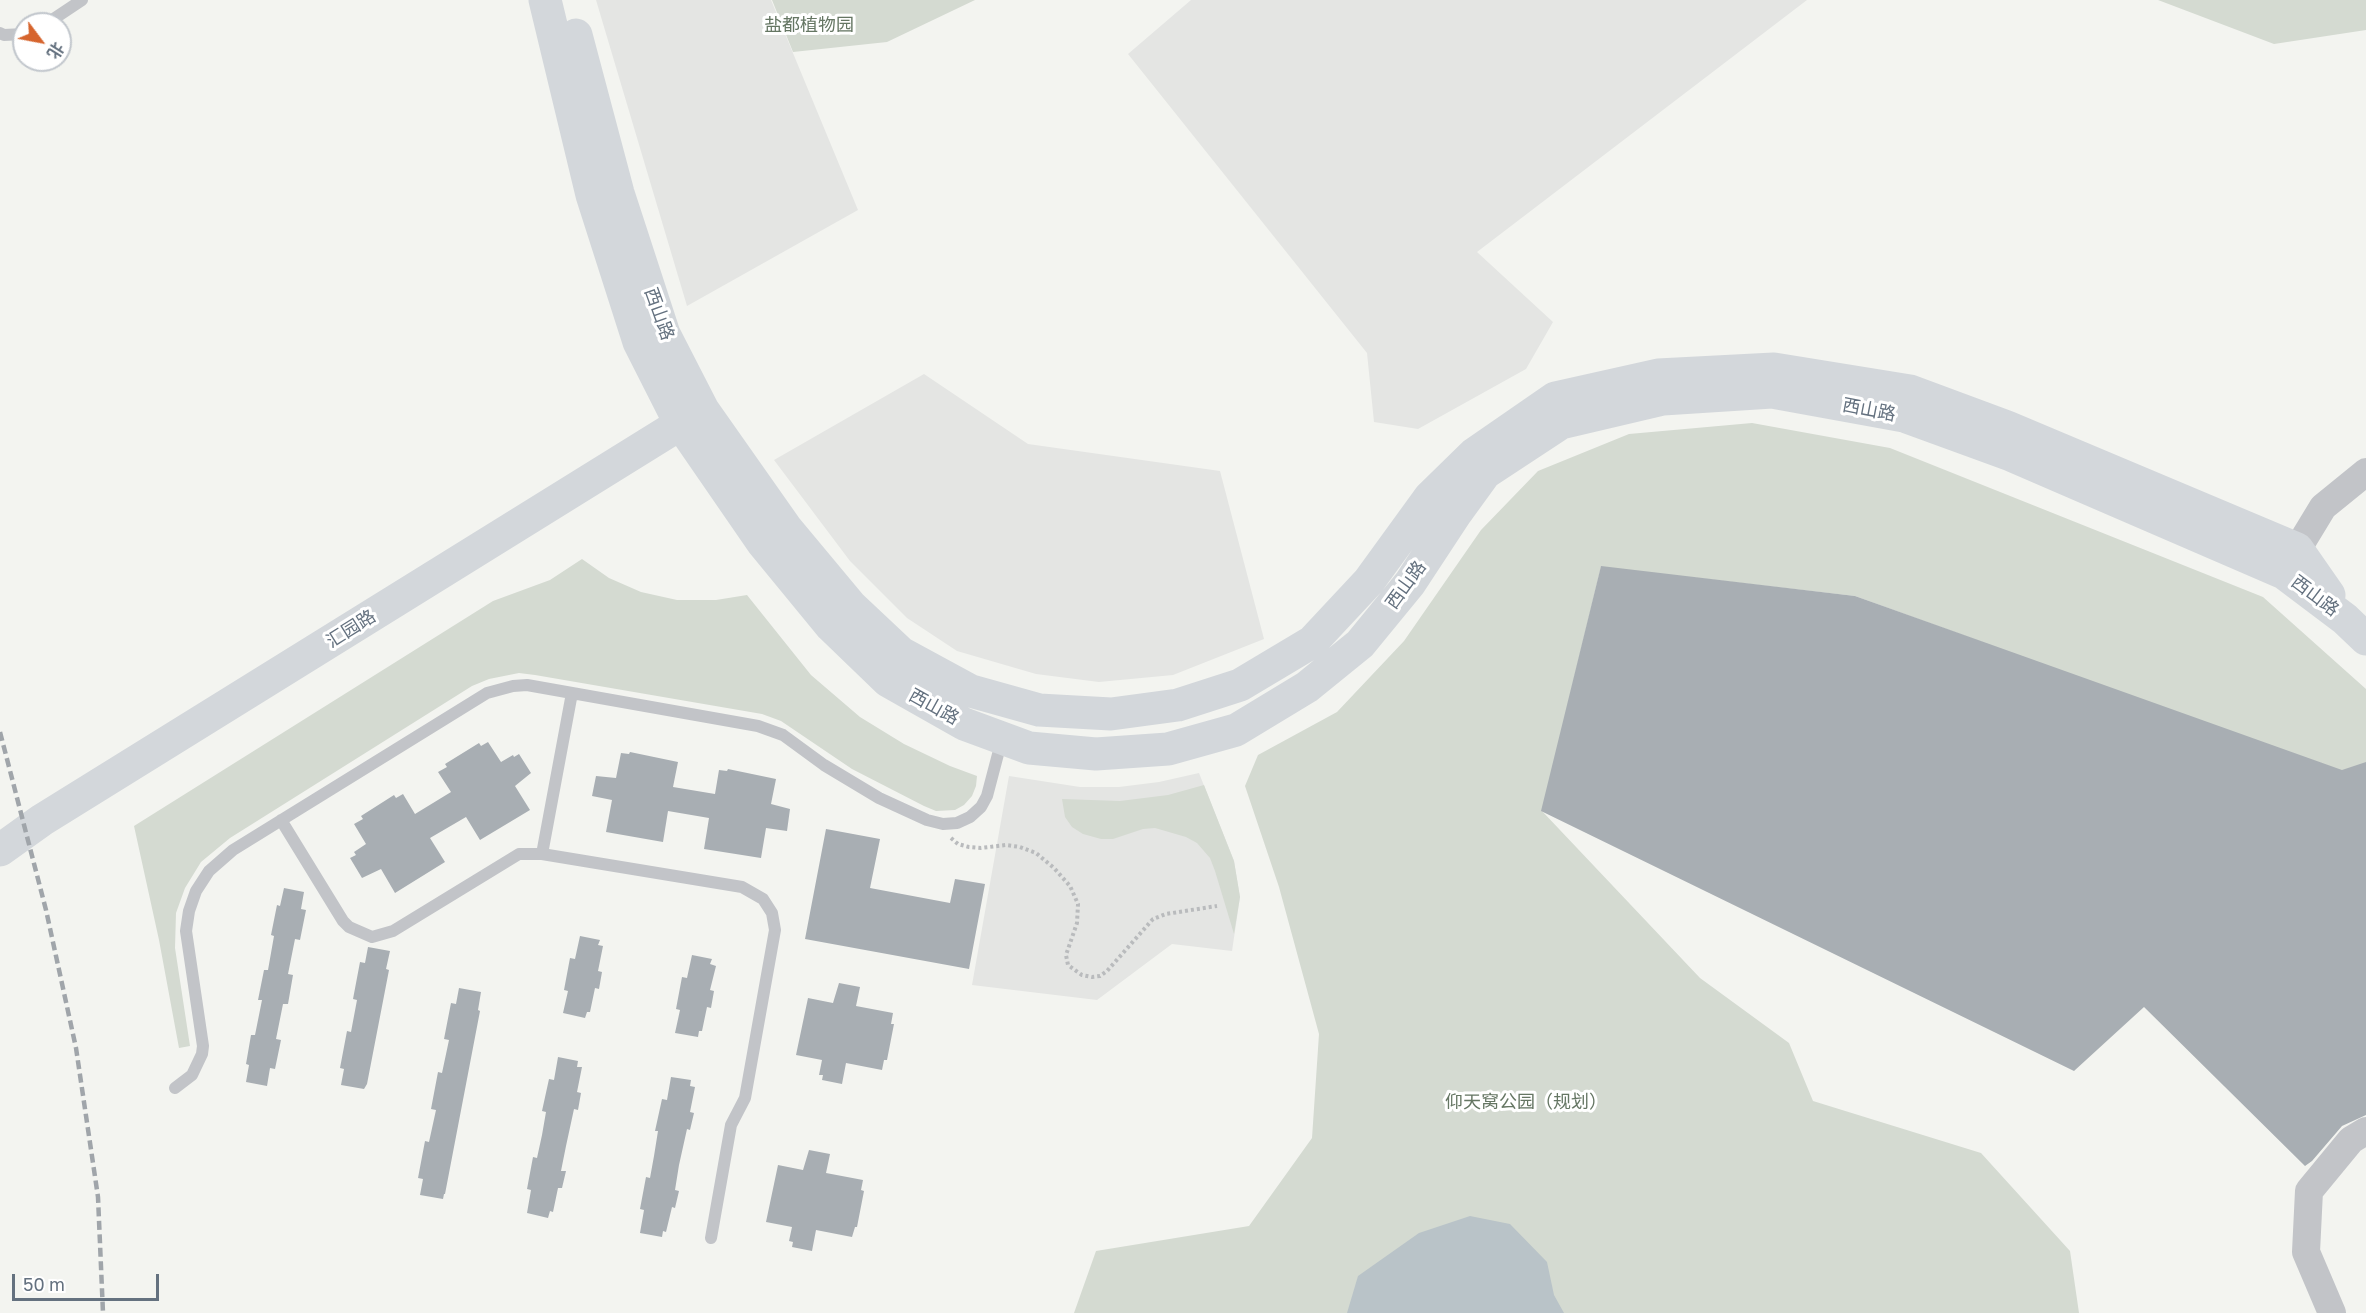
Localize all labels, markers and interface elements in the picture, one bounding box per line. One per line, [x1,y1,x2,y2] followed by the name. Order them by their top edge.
[12,12,72,72] north arrow
[764,14,854,36] park label: 盐都植物园
[43,38,68,63] text: 北
[640,285,678,343] street label: 西山路
[1840,394,1898,426] street label: 西山路
[1381,557,1431,613] street label: 西山路
[2287,571,2343,621] street label: 西山路
[322,606,380,652] street label: 汇园路
[905,684,963,730] street label: 西山路
[1445,1091,1607,1113] park label: 仰天窝公园（规划）
[15,1262,162,1300] scale bar
[23,1273,65,1295] text: 50 m

